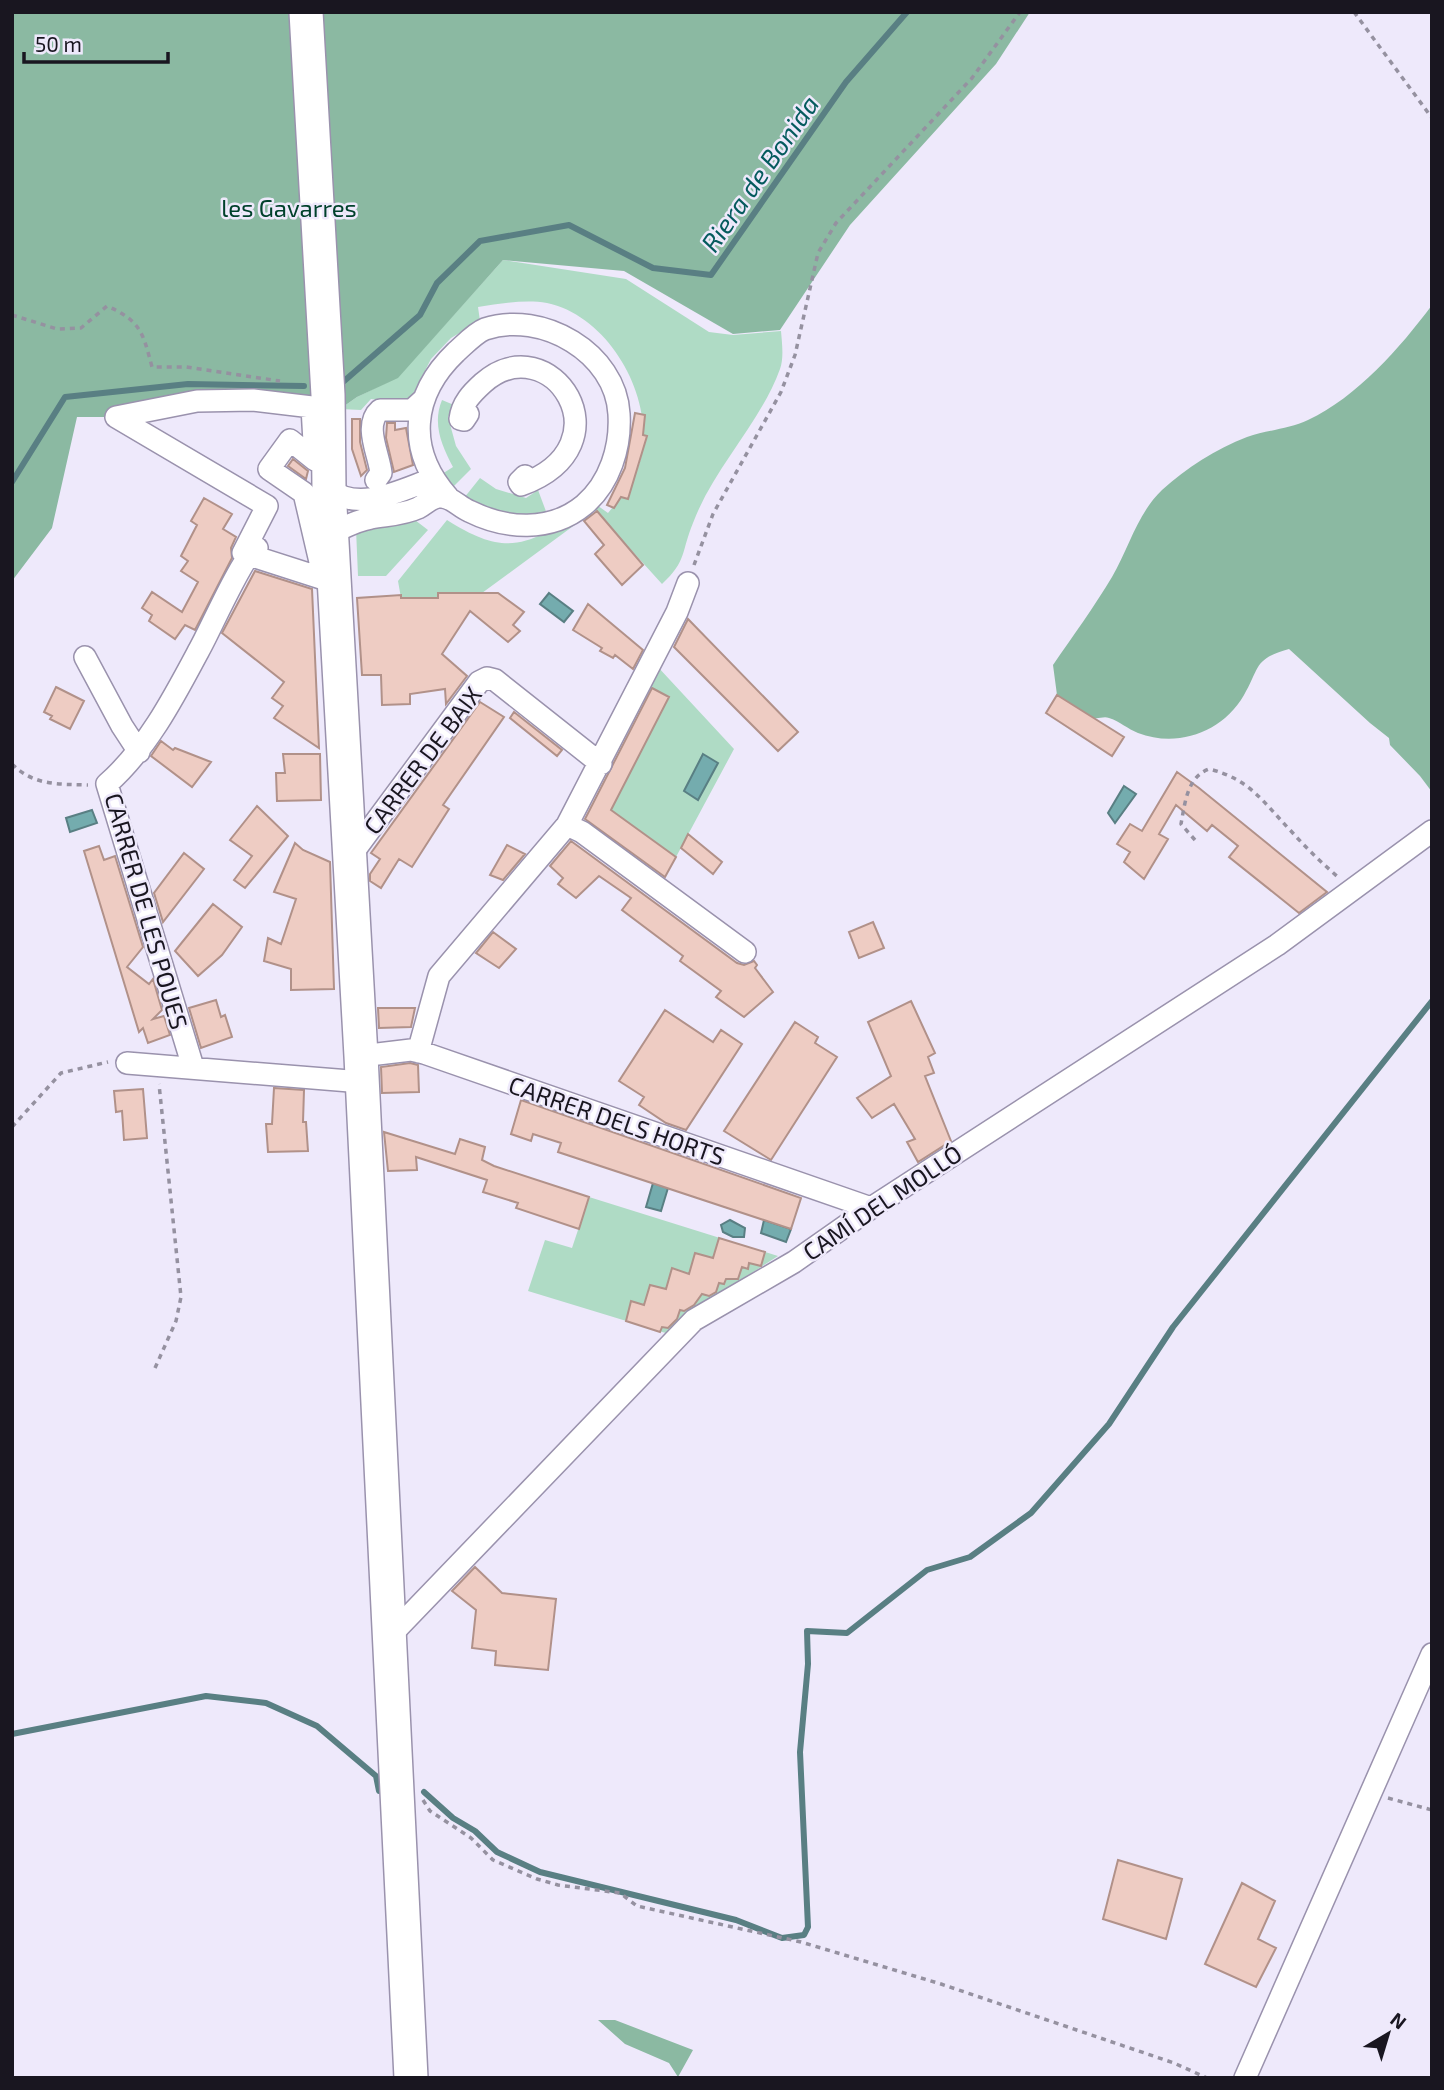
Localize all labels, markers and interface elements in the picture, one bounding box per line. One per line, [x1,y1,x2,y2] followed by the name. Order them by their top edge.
[24,21,168,65] scale bar
[35,31,82,56] text: 50 m
[694,89,824,257] water label: Riera de Bonida
[221,193,357,222] park label: les Gavarres
[357,680,487,840] street label: CARRER DE BAIX
[99,790,195,1032] street label: CARRER DE LES POUES
[505,1069,729,1171] street label: CARRER DELS HORTS
[797,1138,967,1266] street label: CAMÍ DEL MOLLÓ
[1353,1999,1423,2069] north arrow
[1386,2007,1411,2033] text: N

